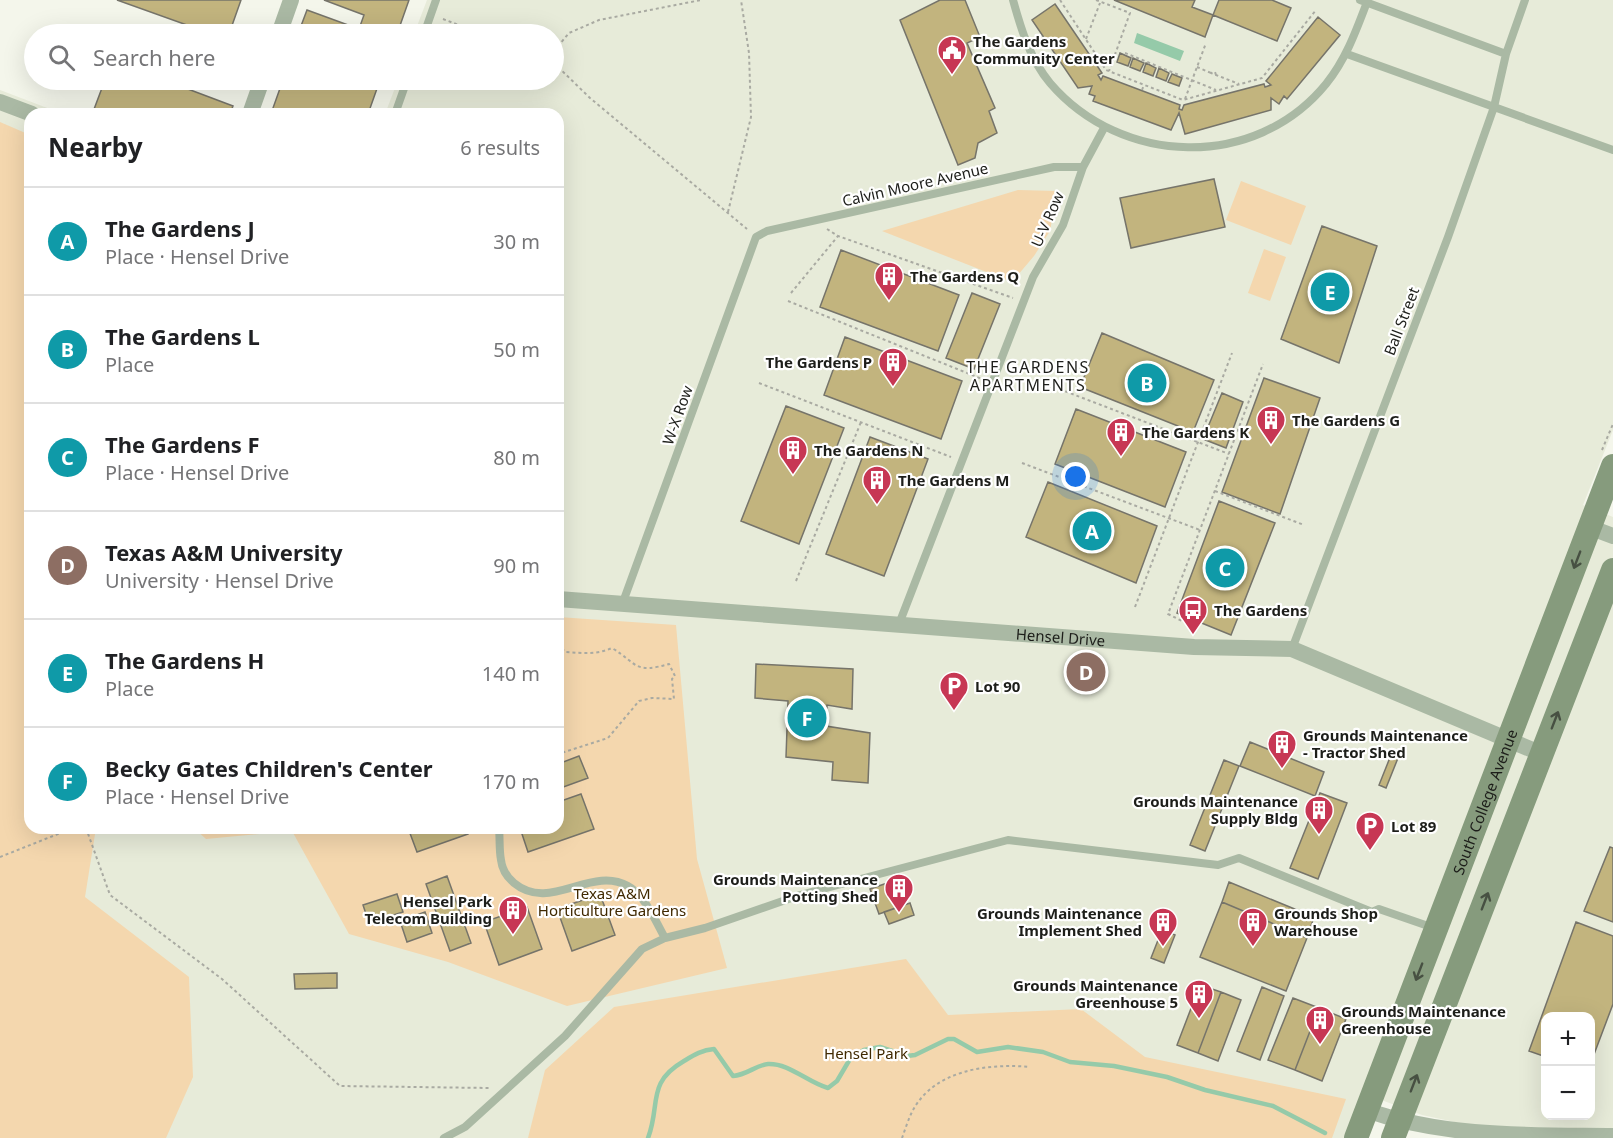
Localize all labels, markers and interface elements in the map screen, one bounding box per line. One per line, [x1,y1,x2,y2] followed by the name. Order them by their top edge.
[24,24,564,90] search box
[973,31,1115,68] place label: The Gardens Community Center
[936,34,968,76] public building icon: The Gardens Community Center
[45,41,78,74] icon: search
[93,42,215,72] text: Search here
[48,129,143,165] text: Nearby
[460,134,540,161] text: 6 results
[840,157,990,211] street label: Calvin Moore Avenue
[1026,188,1068,250] street label: U-V Row
[105,213,255,243] text: The Gardens J
[61,228,74,255] text: A
[493,228,540,255] text: 30 m
[105,243,289,270] text: Place · Hensel Drive
[873,260,905,302] building icon: The Gardens Q
[910,266,1019,286] place label: The Gardens Q
[1310,270,1350,314] pin: E
[1379,283,1423,358] street label: Ball Street
[105,321,260,351] text: The Gardens L
[61,336,74,363] text: B
[493,336,540,363] text: 50 m
[877,346,909,388] building icon: The Gardens P
[105,351,154,378] text: Place
[766,352,872,372] place label: The Gardens P
[966,356,1090,396] district label: THE GARDENS APARTMENTS
[1128,360,1166,406] pin: B
[657,383,697,447] street label: W-X Row
[1255,404,1287,446] building icon: The Gardens G
[1292,410,1400,430] place label: The Gardens G
[1105,416,1137,458] building icon: The Gardens K
[1142,422,1249,442] place label: The Gardens K
[105,429,260,459] text: The Gardens F
[777,434,809,476] building icon: The Gardens N
[814,440,923,460] place label: The Gardens N
[61,444,74,471] text: C
[493,444,540,471] text: 80 m
[105,459,289,486] text: Place · Hensel Drive
[1061,462,1090,491] your location
[861,464,893,506] building icon: The Gardens M
[898,470,1009,490] place label: The Gardens M
[1072,508,1112,554] pin: A
[105,537,342,567] text: Texas A&M University
[1206,546,1244,590] pin: C
[1571,550,1582,569] one-way arrow
[60,552,75,579] text: D
[493,552,540,579] text: 90 m
[105,567,334,594] text: University · Hensel Drive
[1177,594,1209,636] bus stop icon: The Gardens
[1214,600,1307,620] place label: The Gardens
[1015,624,1106,650] street label: Hensel Drive
[105,645,264,675] text: The Gardens H
[1066,650,1106,694] pin: D
[62,660,73,687] text: E
[482,660,540,687] text: 140 m
[938,670,970,712] parking icon: Lot 90
[105,675,154,702] text: Place
[975,676,1021,696] place label: Lot 90
[788,696,826,740] pin: F
[1551,711,1562,730] one-way arrow
[1303,725,1468,762] place label: Grounds Maintenance - Tractor Shed
[1448,726,1521,877] street label: South College Avenue
[1266,728,1298,770] building icon: Grounds Maintenance - Tractor Shed
[105,753,433,783] text: Becky Gates Children's Center
[62,768,73,795] text: F
[482,768,540,795] text: 170 m
[105,783,289,810] text: Place · Hensel Drive
[1133,791,1298,828] place label: Grounds Maintenance Supply Bldg
[1303,794,1335,836] building icon: Grounds Maintenance Supply Bldg
[1354,810,1386,852] parking icon: Lot 89
[1391,816,1437,836] place label: Lot 89
[713,869,878,906] place label: Grounds Maintenance Potting Shed
[883,872,915,914] building icon: Grounds Maintenance Potting Shed
[538,883,686,920] park label: Texas A&M Horticulture Gardens
[364,891,493,928] place label: Hensel Park Telecom Building
[1480,893,1491,911] one-way arrow
[497,894,529,936] building icon: Hensel Park Telecom Building
[977,903,1142,940] place label: Grounds Maintenance Implement Shed
[1274,903,1378,940] place label: Grounds Shop Warehouse
[1147,906,1179,948] building icon: Grounds Maintenance Implement Shed
[1237,906,1269,948] building icon: Grounds Shop Warehouse
[1413,962,1424,981] one-way arrow
[1013,975,1178,1012] place label: Grounds Maintenance Greenhouse 5
[1183,978,1215,1020] building icon: Grounds Maintenance Greenhouse 5
[1341,1001,1506,1038] place label: Grounds Maintenance Greenhouse
[1304,1004,1336,1046] building icon: Grounds Maintenance Greenhouse
[1541,1012,1595,1120] map controls
[1541,1012,1595,1066] button: +
[824,1043,908,1063] park label: Hensel Park
[1541,1066,1595,1120] button: −
[1409,1074,1420,1093] one-way arrow

